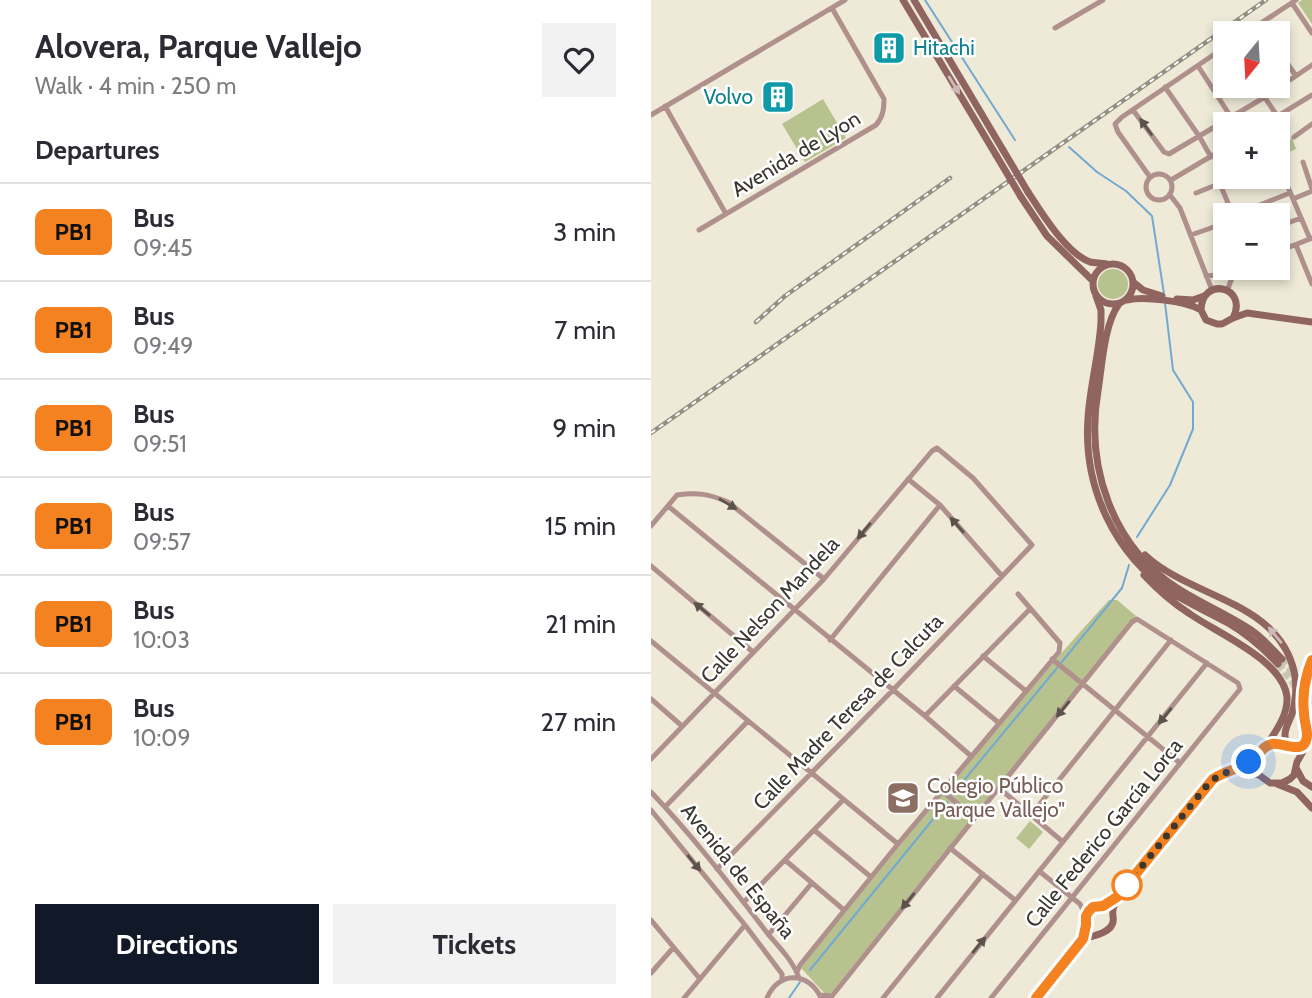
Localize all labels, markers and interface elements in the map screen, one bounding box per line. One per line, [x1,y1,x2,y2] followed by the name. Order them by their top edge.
[1213,21,1290,98] north arrow
[1213,21,1290,280] map controls
[542,23,616,97] button: heart
[35,26,362,66] text: Alovera, Parque Vallejo
[870,29,908,67] building icon: Hitachi
[913,35,975,60] place label: Hitachi
[35,72,237,100] text: Walk · 4 min · 250 m
[948,76,960,95] one-way arrow
[759,78,797,116] building icon: Volvo
[703,84,753,109] place label: Volvo
[727,105,865,202] street label: Avenida de Lyon
[1213,112,1290,189] button: +
[1139,118,1153,137] one-way arrow
[35,134,159,166] text: Departures
[133,202,174,234] text: Bus
[1213,203,1290,280] button: −
[553,216,616,248] text: 3 min
[54,217,93,246] text: PB1
[133,234,193,262] text: 09:45
[133,300,174,332] text: Bus
[554,314,616,346] text: 7 min
[54,315,93,344] text: PB1
[133,332,193,360] text: 09:49
[133,398,174,430] text: Bus
[553,412,616,444] text: 9 min
[54,413,93,442] text: PB1
[133,430,187,458] text: 09:51
[133,496,174,528] text: Bus
[718,497,738,510] one-way arrow
[545,510,616,542] text: 15 min
[54,511,93,540] text: PB1
[950,516,965,533] one-way arrow
[857,523,872,540] one-way arrow
[133,528,191,556] text: 09:57
[695,531,844,688] street label: Calle Nelson Mandela
[133,594,174,626] text: Bus
[694,602,711,617] one-way arrow
[545,608,616,640] text: 21 min
[54,609,93,638] text: PB1
[748,609,948,815] street label: Calle Madre Teresa de Calcuta
[133,626,190,654] text: 10:03
[1268,627,1283,644] one-way arrow
[133,692,174,724] text: Bus
[1056,700,1071,717] one-way arrow
[541,706,616,738] text: 27 min
[54,707,93,736] text: PB1
[1157,707,1172,725] one-way arrow
[133,724,190,752] text: 10:09
[1020,733,1187,932] street label: Calle Federico García Lorca
[1231,744,1266,779] your location
[927,773,1065,823] place label: Colegio Público "Parque Vallejo"
[884,779,922,817] school or university icon: Colegio Público "Parque Vallejo"
[676,798,801,943] street label: Avenida de España
[687,853,702,871] one-way arrow
[1112,870,1142,900] unlabelled marker
[900,892,915,910] one-way arrow
[35,904,319,984] button: Directions
[333,904,616,984] button: Tickets
[972,936,987,954] one-way arrow

